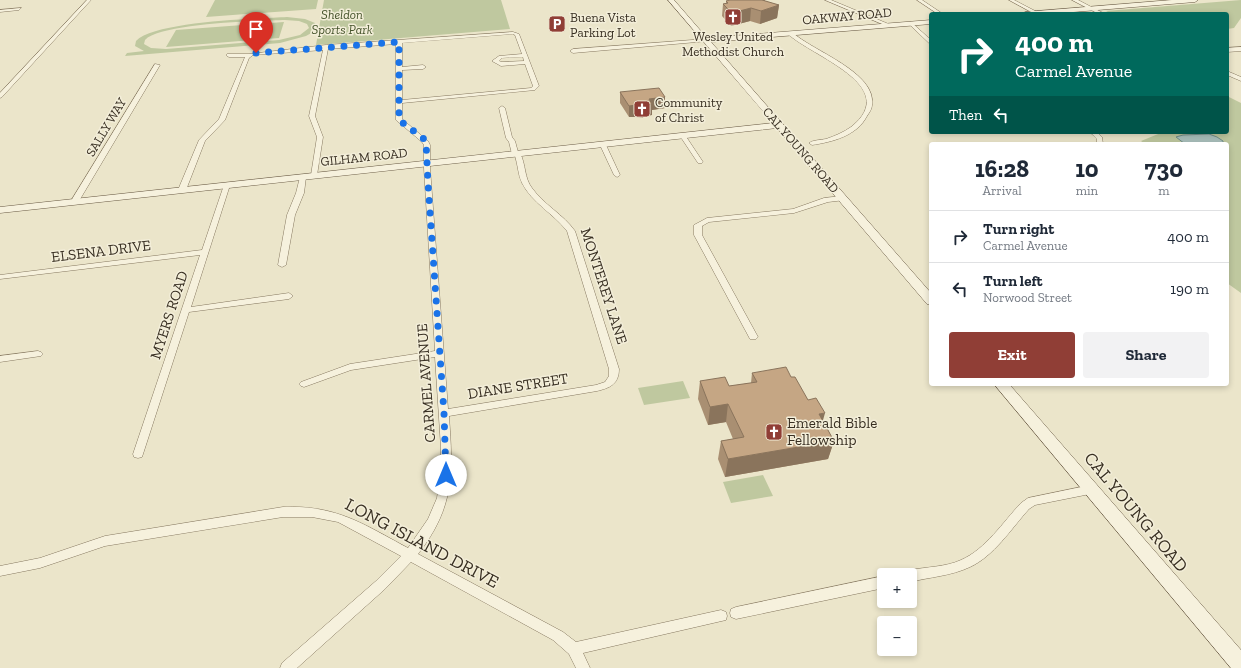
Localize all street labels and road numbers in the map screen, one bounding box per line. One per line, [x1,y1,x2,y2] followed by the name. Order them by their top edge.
[802,5,892,27] street label: OAKWAY ROAD
[83,95,129,159] street label: SALLY WAY
[760,104,842,196] street label: CAL YOUNG ROAD
[320,145,408,169] street label: GILHAM ROAD
[577,226,631,346] street label: MONTEREY LANE
[50,236,152,266] street label: ELSENA DRIVE
[146,269,192,361] street label: MYERS ROAD
[413,323,439,443] street label: CARMEL AVENUE
[466,369,570,403] street label: DIANE STREET
[1079,447,1193,577] street label: CAL YOUNG ROAD
[341,493,503,593] street label: LONG ISLAND DRIVE

